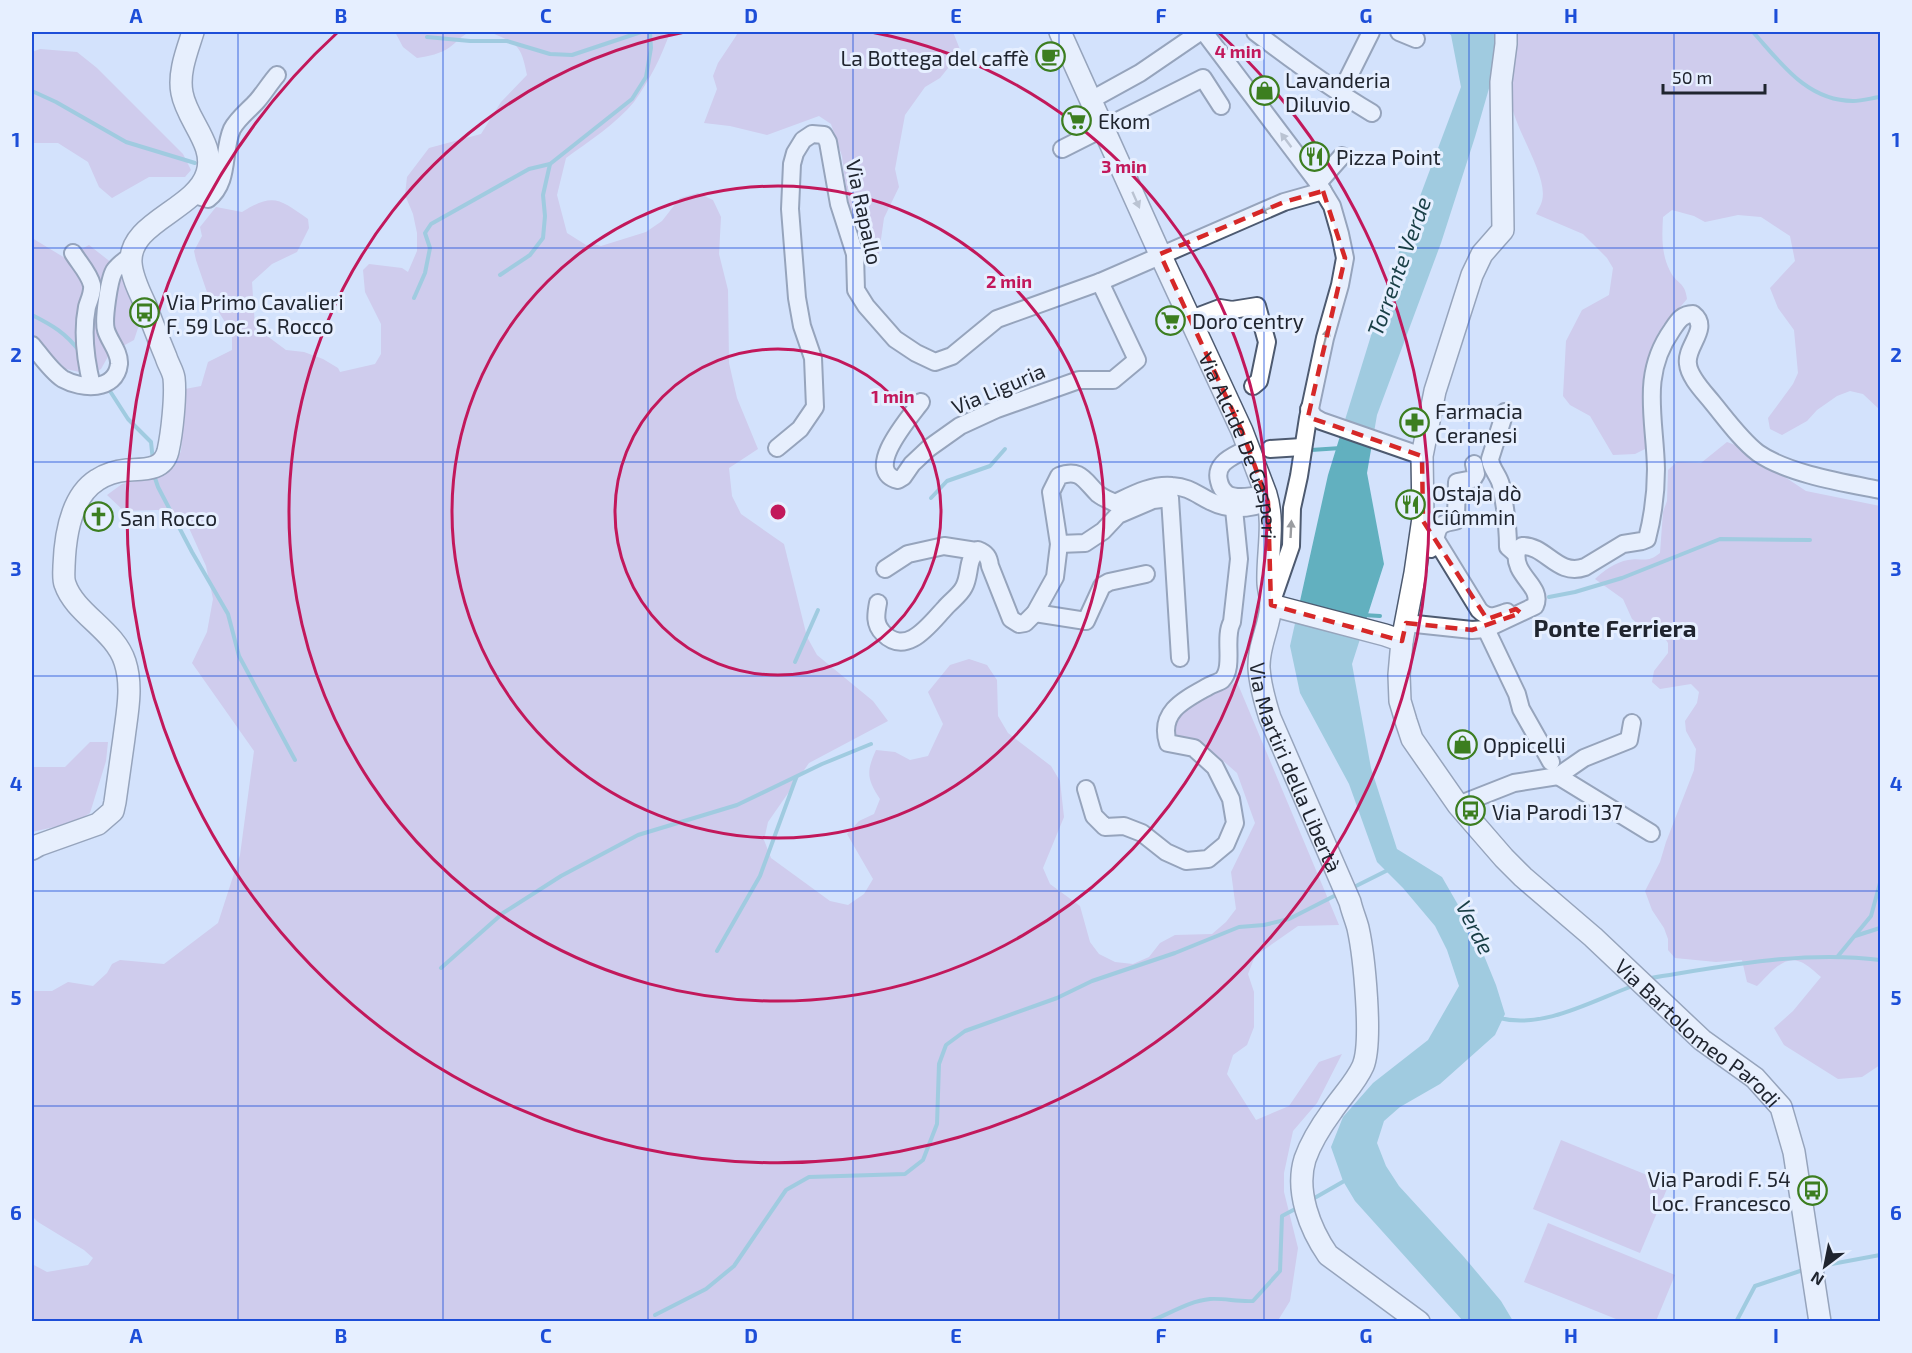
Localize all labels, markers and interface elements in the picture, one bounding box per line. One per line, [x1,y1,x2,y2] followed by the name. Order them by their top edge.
[129,3,143,27] text: A
[335,3,347,27] text: B
[540,3,552,27] text: C
[744,3,758,27] text: D
[950,3,962,27] text: E
[1155,3,1167,27] text: F
[1360,3,1372,27] text: G
[1564,3,1578,27] text: H
[1773,3,1779,27] text: I
[1215,40,1262,62] text: 4 min
[1034,41,1066,73] cafe icon: La Bottega del caffè
[840,45,1029,70] place label: La Bottega del caffè
[1663,57,1765,95] scale bar
[1672,66,1712,88] text: 50 m
[1285,67,1391,116] place label: Lavanderia Diluvio
[1248,75,1280,107] shop icon: Lavanderia Diluvio
[1061,104,1093,136] supermarket icon: Ekom
[1098,108,1150,133] place label: Ekom
[12,127,20,151] text: 1
[1892,127,1900,151] text: 1
[1281,132,1293,147] one-way arrow
[1299,140,1331,172] restaurant icon: Pizza Point
[1336,144,1441,169] place label: Pizza Point
[1101,155,1147,177] text: 3 min
[842,157,888,267] street label: Via Rapallo
[1131,191,1141,209] one-way arrow
[1361,193,1435,339] water label: Torrente Verde
[1258,204,1276,214] one-way arrow
[986,270,1032,292] text: 2 min
[166,289,344,338] place label: Via Primo Cavalieri F. 59 Loc. S. Rocco
[129,297,161,329] bus stop icon: Via Primo Cavalieri F. 59 Loc. S. Rocco
[1155,304,1187,336] supermarket icon: Doro centry
[1192,308,1304,333] place label: Doro centry
[1321,328,1331,347] one-way arrow
[10,342,22,366] text: 2
[1890,342,1902,366] text: 2
[1194,348,1283,540] street label: Via Alcide De Gasperi
[948,357,1048,419] street label: Via Liguria
[871,385,915,407] text: 1 min
[1435,398,1523,447] place label: Farmacia Ceranesi
[1398,406,1430,438] pharmacy icon: Farmacia Ceranesi
[1432,480,1522,529] place label: Ostaja dò Ciûmmin
[1395,488,1427,520] restaurant icon: Ostaja dò Ciûmmin
[83,501,115,533] church icon: San Rocco
[768,502,788,522] centre of rings
[120,505,217,530] place label: San Rocco
[1287,519,1296,538] one-way arrow
[10,556,22,580] text: 3
[1890,556,1902,580] text: 3
[1534,613,1696,642] district label: Ponte Ferriera
[1246,661,1348,876] street label: Via Martiri della Libertà
[1446,728,1478,760] shop icon: Oppicelli
[1483,732,1566,757] place label: Oppicelli
[10,771,23,795] text: 4
[1890,771,1903,795] text: 4
[1455,795,1487,827] bus stop icon: Via Parodi 137
[1492,799,1623,824] place label: Via Parodi 137
[1451,896,1501,959] water label: Verde
[1611,953,1787,1111] street label: Via Bartolomeo Parodi
[10,985,22,1009] text: 5
[1890,985,1902,1009] text: 5
[1648,1166,1791,1215] place label: Via Parodi F. 54 Loc. Francesco
[1796,1174,1828,1206] bus stop icon: Via Parodi F. 54 Loc. Francesco
[10,1200,22,1224] text: 6
[1890,1200,1902,1224] text: 6
[1795,1236,1855,1296] north arrow
[1807,1268,1827,1290] text: N
[129,1323,143,1347] text: A
[335,1323,347,1347] text: B
[540,1323,552,1347] text: C
[744,1323,758,1347] text: D
[950,1323,962,1347] text: E
[1155,1323,1167,1347] text: F
[1360,1323,1372,1347] text: G
[1564,1323,1578,1347] text: H
[1773,1323,1779,1347] text: I

